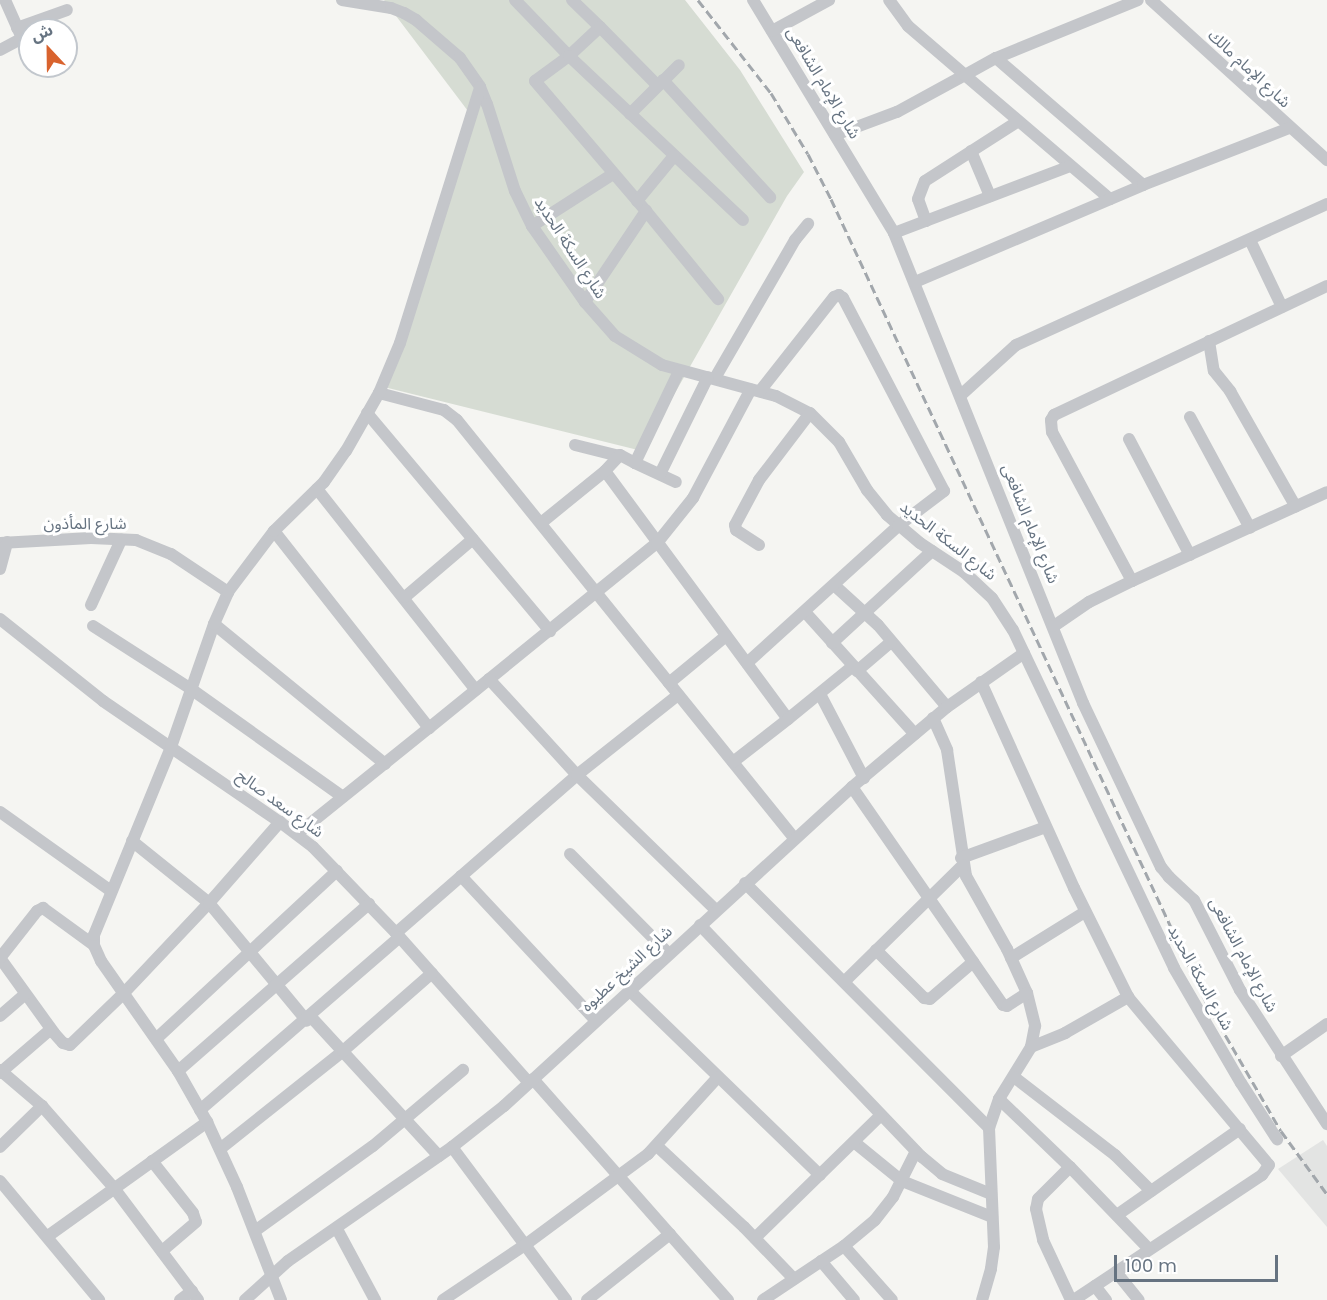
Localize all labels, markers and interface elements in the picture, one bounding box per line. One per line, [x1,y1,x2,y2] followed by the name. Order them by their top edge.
[18,18,78,78] north arrow
[27,18,56,47] text: ش
[782,24,864,142] street label: شارع الإمام الشافعى
[1204,26,1294,112] street label: شارع الإمام مالك
[530,194,610,302] street label: شارع السكة الحديد
[997,461,1063,587] street label: شارع الإمام الشافعى
[896,497,1000,585] street label: شارع السكة الحديد
[43,514,127,534] street label: شارع المأذون
[233,766,327,842] street label: شارع سعد صالح
[1205,894,1281,1016] street label: شارع الإمام الشافعى
[578,922,676,1016] street label: شارع الشيخ عطيوه
[1163,922,1237,1034] street label: شارع السكة الحديد
[1117,1243,1280,1281] scale bar
[1125,1253,1177,1278] text: 100 m

